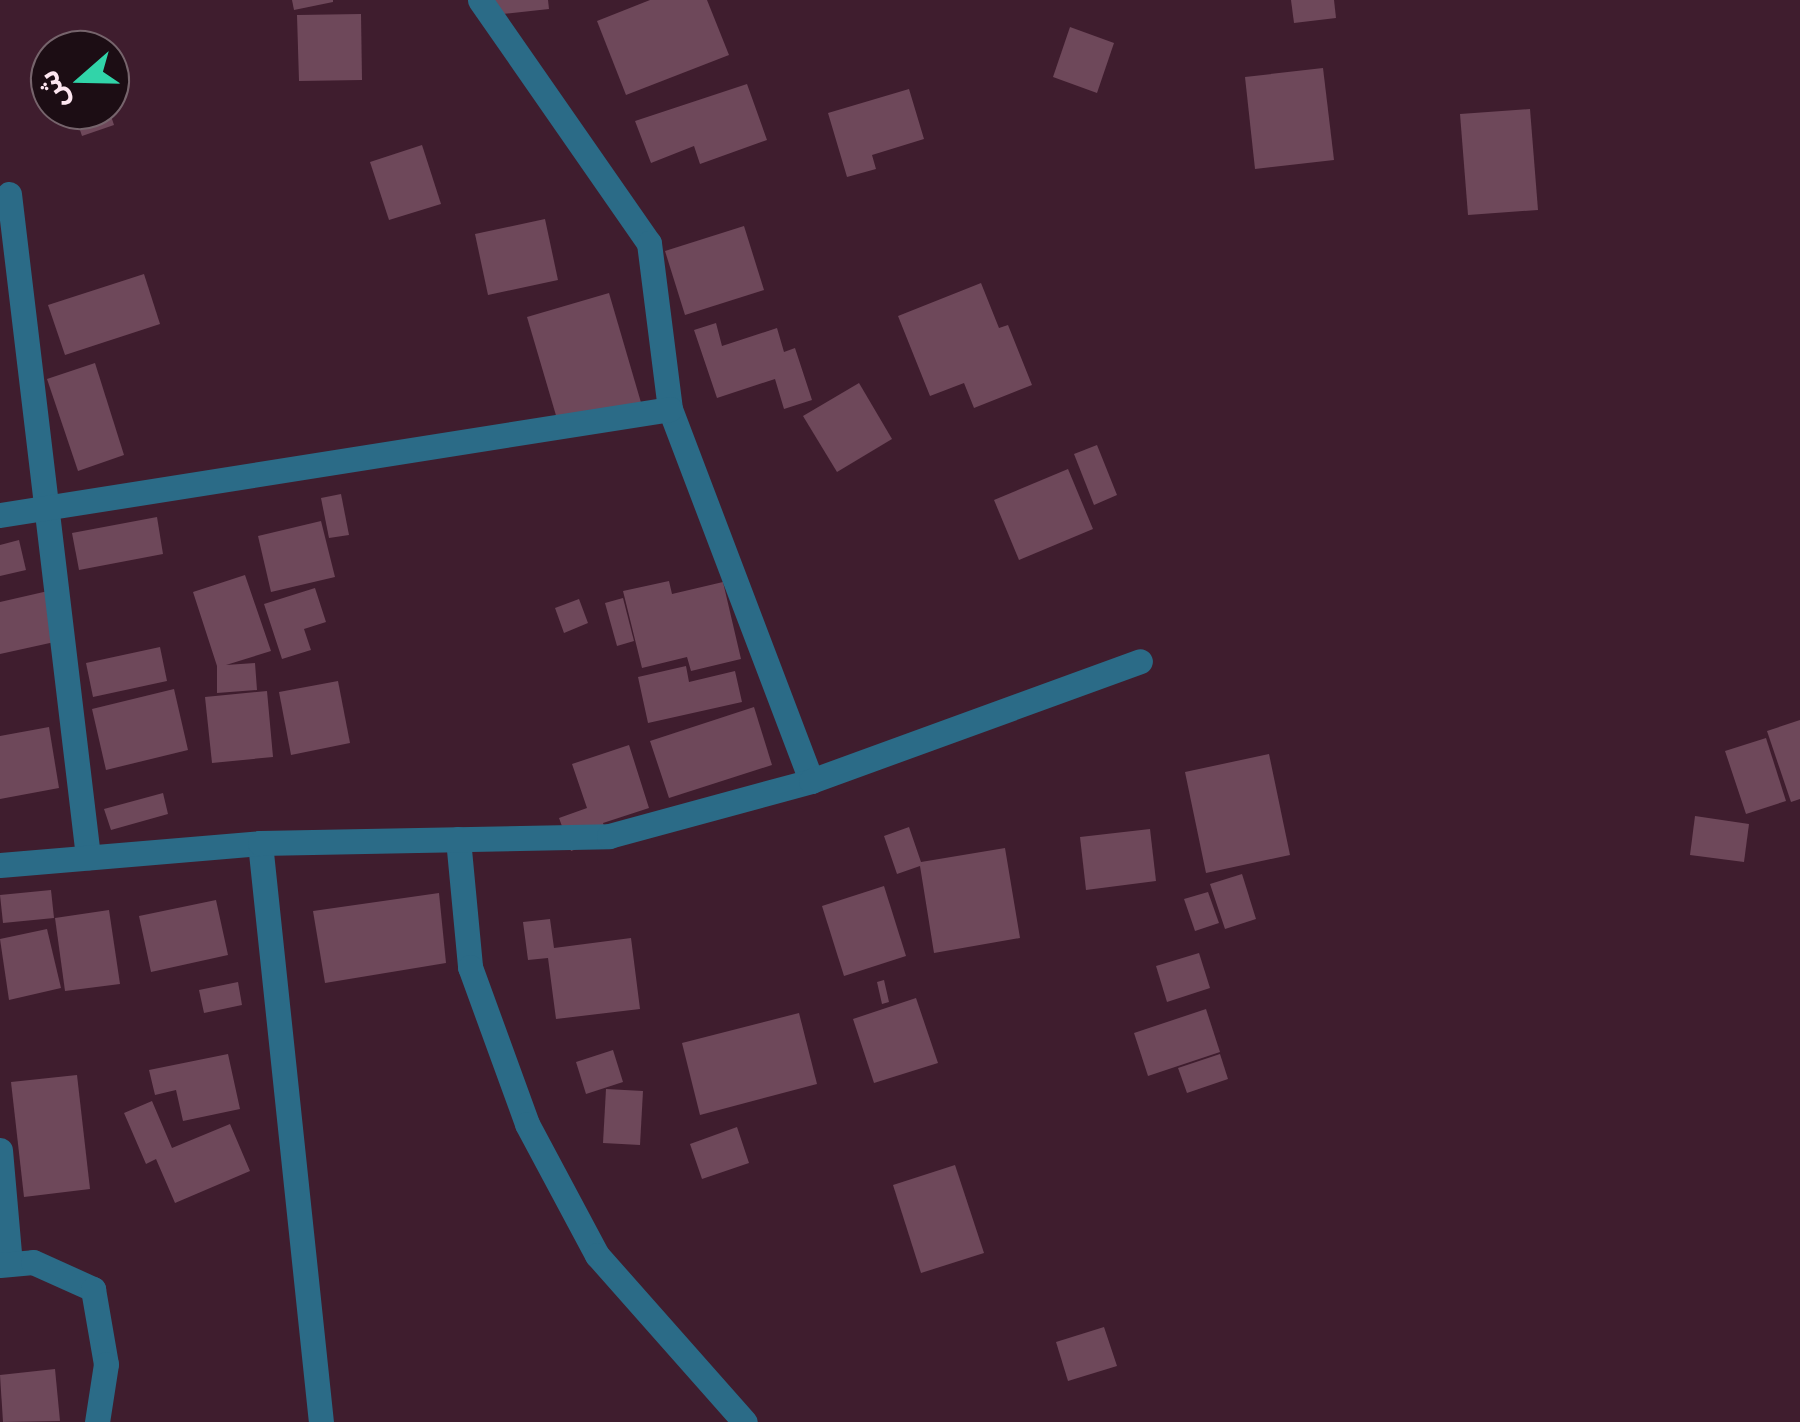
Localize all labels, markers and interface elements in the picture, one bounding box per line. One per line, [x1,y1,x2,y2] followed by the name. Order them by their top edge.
[30,30,130,130] north arrow
[28,65,78,114] text: ش

